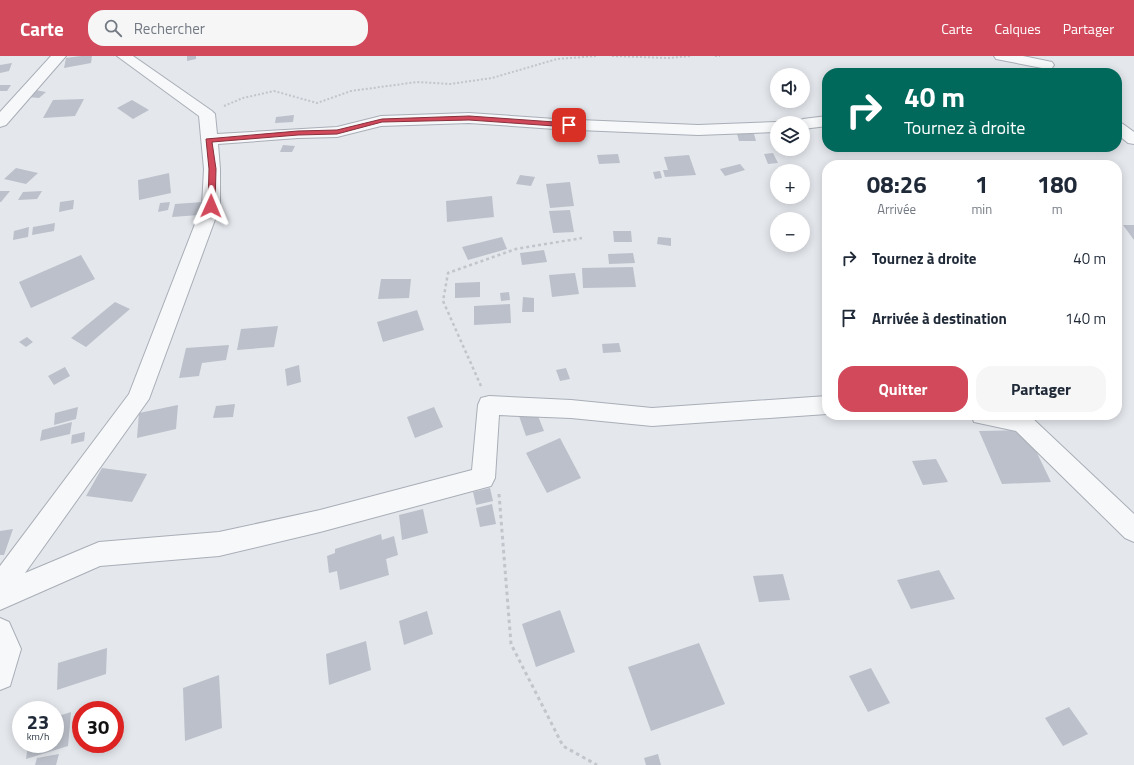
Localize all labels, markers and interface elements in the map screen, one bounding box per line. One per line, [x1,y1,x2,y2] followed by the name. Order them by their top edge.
[88,10,368,46] search box
[20,14,64,43] text: Carte
[102,17,124,39] icon: search
[134,17,205,40] text: Rechercher
[941,18,973,39] text: Carte
[995,18,1041,39] text: Calques
[1063,18,1114,39] text: Partager
[770,68,810,252] map controls
[770,68,810,108] button: sound
[904,75,965,118] text: 40 m
[838,84,890,136] icon: right
[552,108,586,142] pin
[558,114,580,136] icon: arrive
[904,114,1025,141] text: Tournez à droite
[770,116,810,156] button: layers
[770,164,810,204] button: +
[867,166,927,202] text: 08:26
[975,166,989,202] text: 1
[1037,166,1077,202] text: 180
[190,185,232,227] position arrow
[877,199,916,219] text: Arrivée
[971,199,992,219] text: min
[1052,199,1063,219] text: m
[770,212,810,252] button: −
[838,247,860,269] icon: right
[872,247,977,270] text: Tournez à droite
[1073,247,1106,270] text: 40 m
[838,307,860,329] icon: arrive
[872,307,1007,330] text: Arrivée à destination
[1065,307,1106,330] text: 140 m
[838,366,968,412] button: Quitter
[976,366,1106,412] button: Partager
[72,701,124,753] speed limit sign: 30
[27,706,49,737] text: 23
[27,729,49,744] text: km/h

